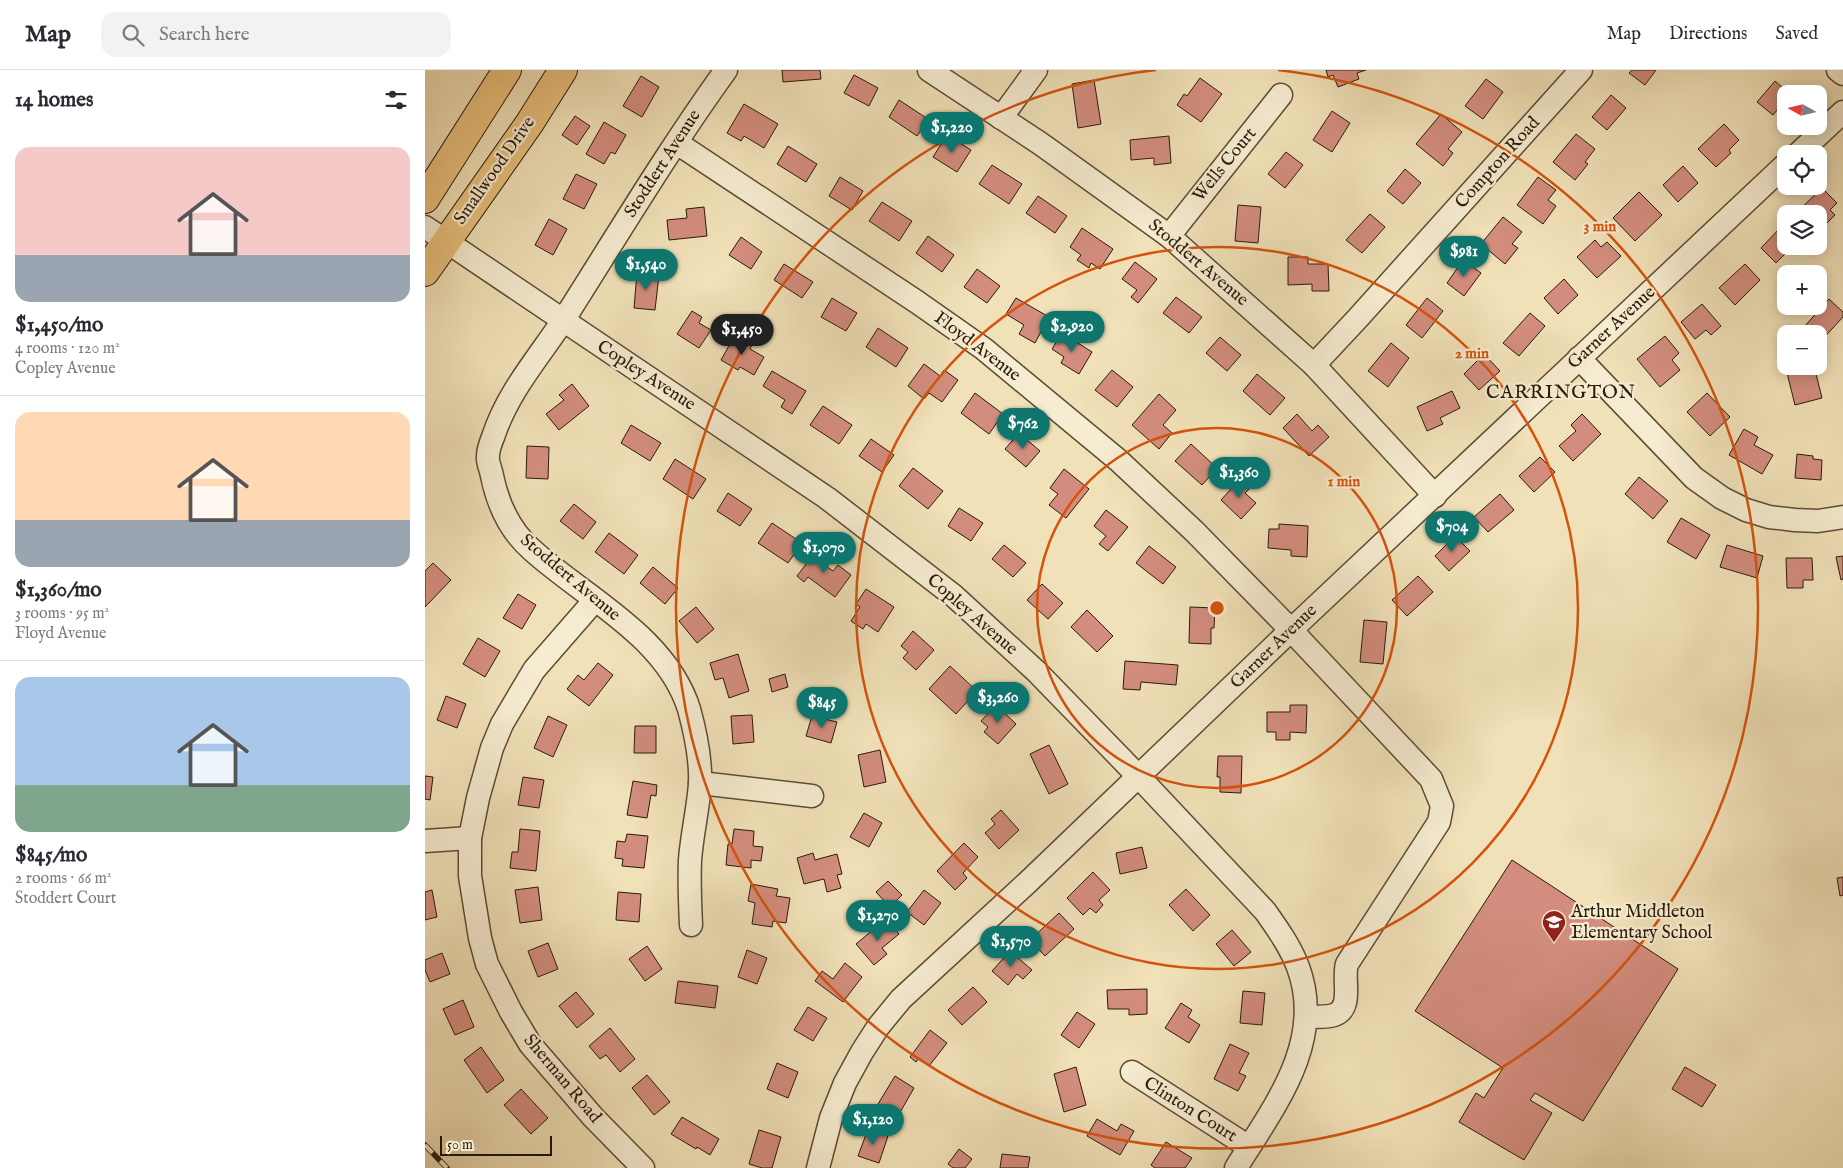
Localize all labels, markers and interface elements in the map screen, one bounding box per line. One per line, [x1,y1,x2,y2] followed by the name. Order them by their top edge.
[101,12,451,57] search box
[25,19,71,50] text: Map
[119,21,147,49] icon: search
[159,23,250,47] text: Search here
[1607,23,1641,46] text: Map
[1669,23,1747,46] text: Directions
[1775,23,1818,46] text: Saved
[1777,85,1827,135] north arrow
[1777,85,1827,375] map controls
[382,86,410,114] icon: filters
[15,87,93,114] text: 14 homes
[620,106,706,222] street label: Stoddert Avenue
[449,112,541,230] street label: Smallwood Drive
[911,112,993,154] pin: $1,220
[1451,112,1546,214] street label: Compton Road
[931,118,973,138] text: $1,220
[1188,123,1262,207] street label: Wells Court
[1777,145,1827,195] button: locate
[168,179,258,269] icon: home
[1777,205,1827,255] button: layers
[1143,214,1253,312] street label: Stoddert Avenue
[1584,217,1616,236] text: 3 min
[1434,236,1494,278] pin: $981
[1450,242,1478,262] text: $981
[605,248,687,291] pin: $1,540
[626,255,666,275] text: $1,540
[1777,265,1827,315] button: +
[1563,281,1661,375] street label: Garner Avenue
[929,307,1025,387] street label: Floyd Avenue
[1031,310,1113,353] pin: $2,920
[15,312,103,339] text: $1,450/mo
[701,314,783,356] pin: $1,450
[1051,317,1093,337] text: $2,920
[722,320,762,340] text: $1,450
[1777,325,1827,375] button: −
[592,336,700,416] street label: Copley Avenue
[15,339,120,359] text: 4 rooms · 120 m²
[1455,344,1489,363] text: 2 min
[15,359,116,379] text: Copley Avenue
[1486,381,1636,405] district label: CARRINGTON
[993,408,1053,450] pin: $762
[1008,414,1038,434] text: $762
[168,445,258,535] icon: home
[1198,456,1280,499] pin: $1,360
[1219,463,1259,483] text: $1,360
[1328,472,1360,491] text: 1 min
[1422,510,1482,553] pin: $704
[1436,517,1468,537] text: $704
[515,529,625,627] street label: Stoddert Avenue
[783,532,865,574] pin: $1,070
[803,538,845,558] text: $1,070
[922,569,1022,661] street label: Copley Avenue
[15,577,102,604] text: $1,360/mo
[1208,599,1226,617] centre of rings
[1226,600,1322,694] street label: Garner Avenue
[15,604,109,624] text: 3 rooms · 95 m²
[15,624,106,644] text: Floyd Avenue
[957,682,1039,724] pin: $3,260
[792,686,852,729] pin: $845
[977,688,1019,708] text: $3,260
[808,693,836,713] text: $845
[168,710,258,800] icon: home
[15,842,87,869] text: $845/mo
[15,869,111,889] text: 2 rooms · 66 m²
[15,889,116,909] text: Stoddert Court
[837,900,919,942] pin: $1,270
[1570,901,1712,945] place label: Arthur Middleton Elementary School
[857,906,899,926] text: $1,270
[1541,909,1567,943] school or university icon: Arthur Middleton Elementary School
[970,926,1052,968] pin: $1,570
[991,932,1031,952] text: $1,570
[518,1030,606,1129] street label: Sherman Road
[1139,1072,1241,1148] street label: Clinton Court
[832,1104,914,1146] pin: $1,120
[853,1110,893,1130] text: $1,120
[440,1133,553,1156] scale bar
[447,1136,473,1154] text: 50 m

